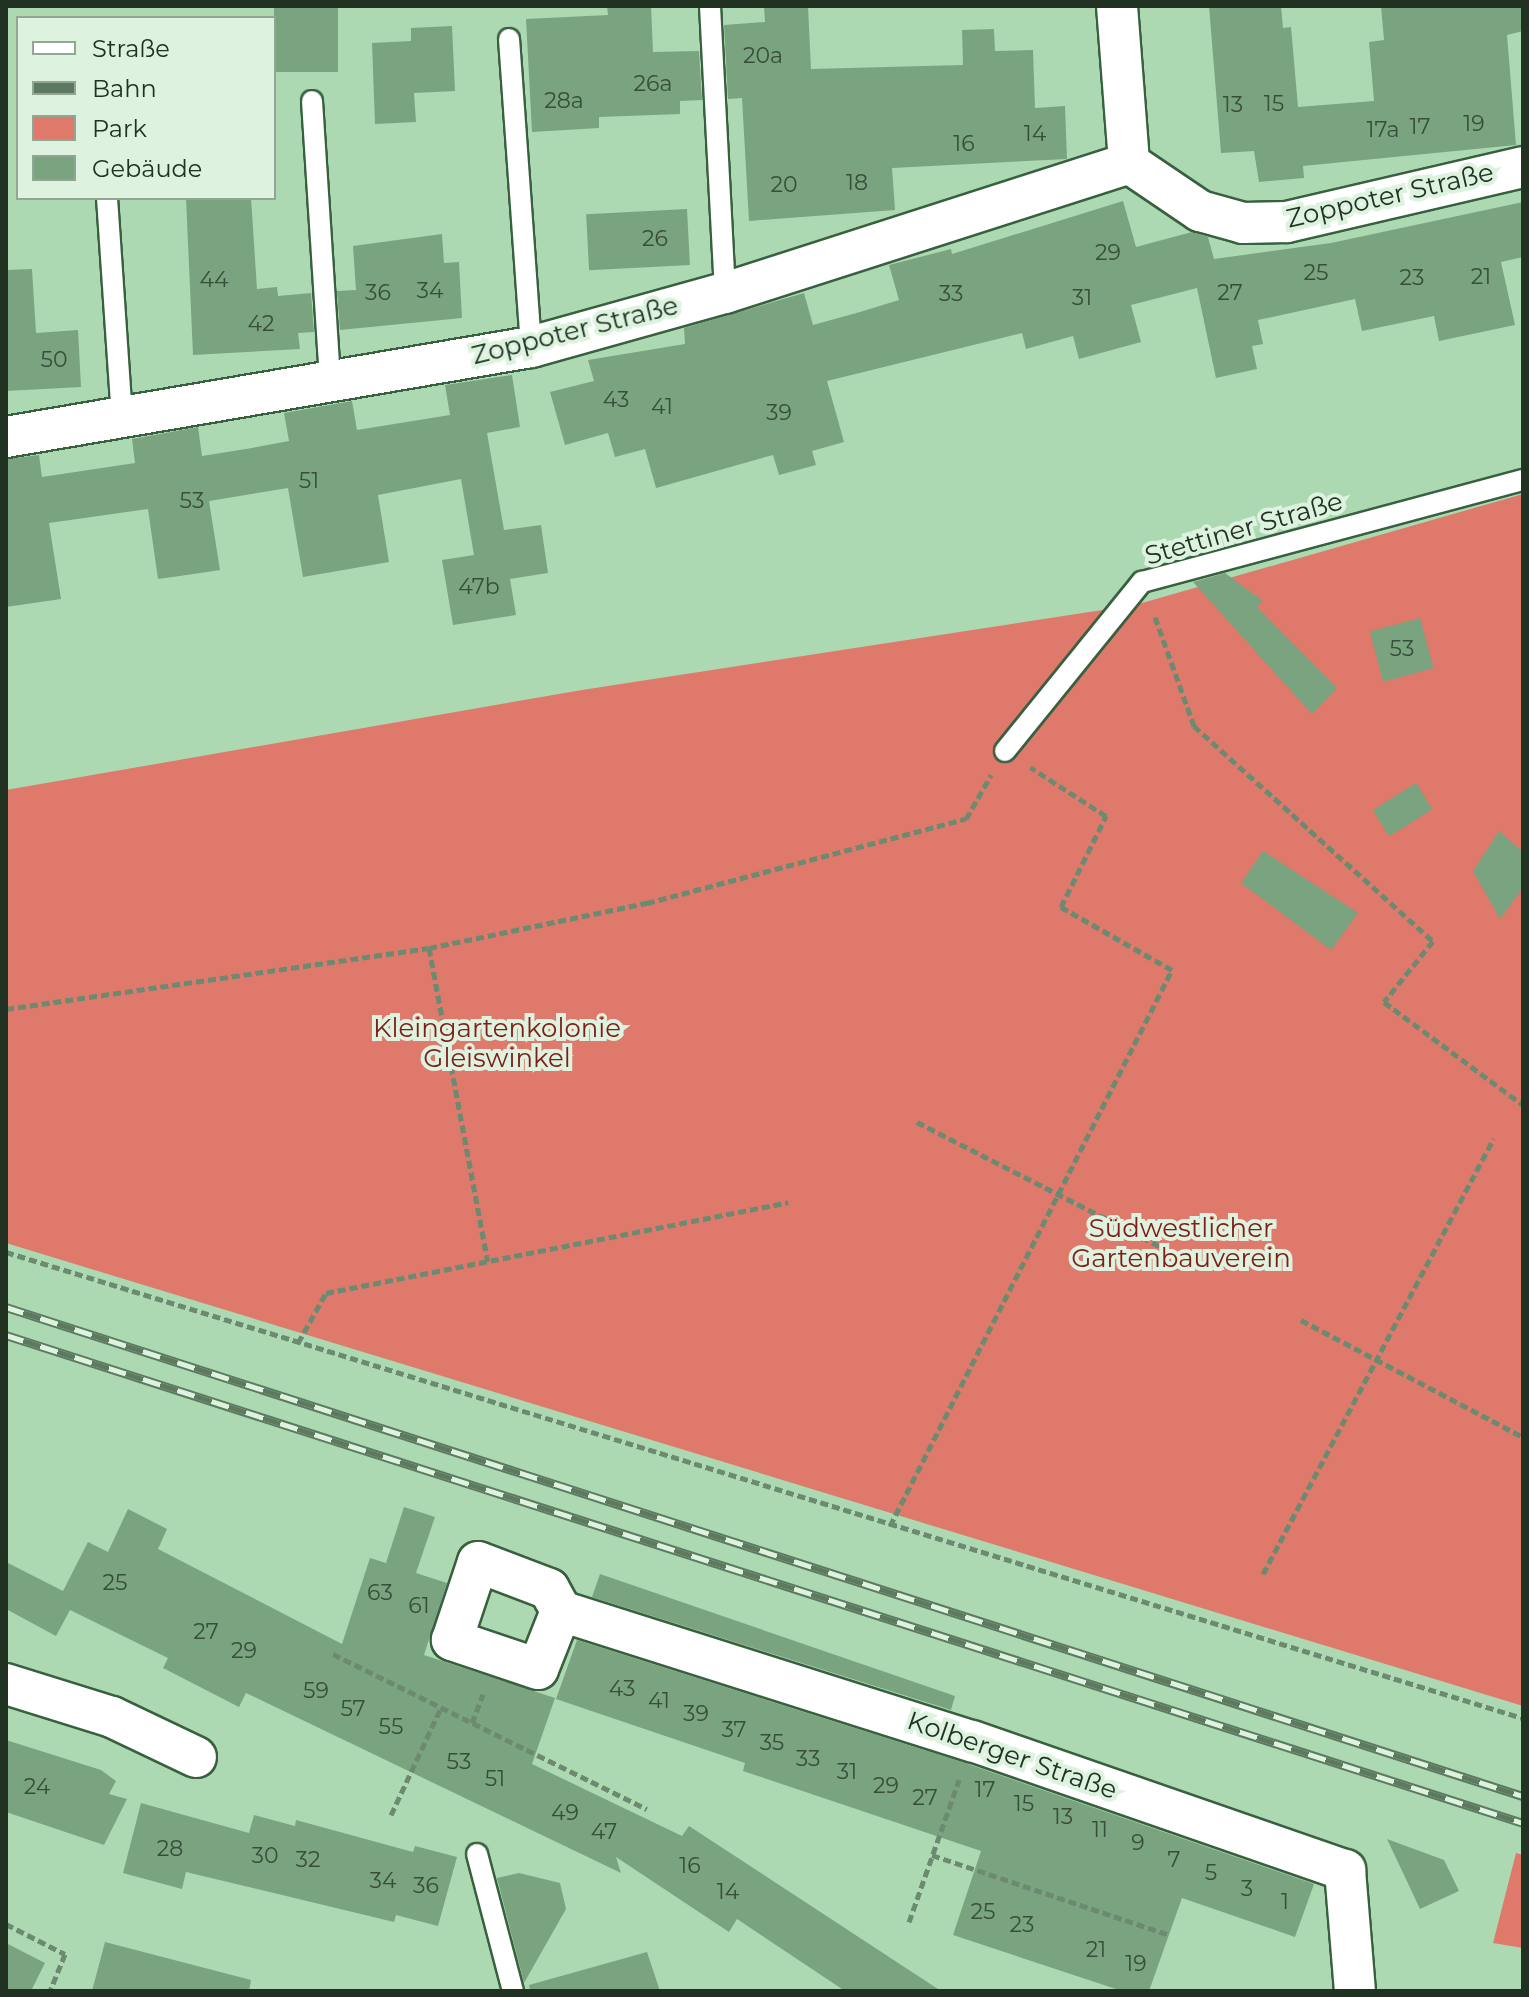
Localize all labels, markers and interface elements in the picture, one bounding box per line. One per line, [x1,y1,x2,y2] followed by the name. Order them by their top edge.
[16,16,276,200] legend
[92,34,170,63] text: Straße
[743,43,783,69] house number: 20a
[634,71,672,97] house number: 26a
[92,74,157,103] text: Bahn
[544,88,584,114] house number: 28a
[1264,91,1284,117] house number: 15
[1223,92,1243,118] house number: 13
[1463,111,1485,137] house number: 19
[92,114,147,143] text: Park
[1410,114,1430,140] house number: 17
[1366,117,1400,143] house number: 17a
[1024,121,1046,147] house number: 14
[953,131,975,157] house number: 16
[92,154,202,183] text: Gebäude
[1283,157,1497,235] street label: Zoppoter Straße
[846,170,868,196] house number: 18
[770,172,798,198] house number: 20
[642,226,668,252] house number: 26
[1095,240,1121,266] house number: 29
[1304,260,1328,286] house number: 25
[1471,264,1491,290] house number: 21
[1400,265,1424,291] house number: 23
[199,267,229,293] house number: 44
[417,278,443,304] house number: 34
[365,280,391,306] house number: 36
[1217,280,1243,306] house number: 27
[939,281,963,307] house number: 33
[1072,285,1092,311] house number: 31
[469,290,681,372] street label: Zoppoter Straße
[248,311,274,337] house number: 42
[40,347,68,373] house number: 50
[603,387,629,413] house number: 43
[651,394,673,420] house number: 41
[766,400,792,426] house number: 39
[299,468,319,494] house number: 51
[1141,486,1347,572] street label: Stettiner Straße
[180,488,204,514] house number: 53
[458,574,500,600] house number: 47b
[1390,636,1414,662] house number: 53
[373,1013,621,1074] park label: Kleingartenkolonie Gleiswinkel
[1071,1213,1291,1274] park label: Südwestlicher Gartenbauverein
[103,1570,127,1596] house number: 25
[367,1580,393,1606] house number: 63
[408,1593,430,1619] house number: 61
[193,1619,219,1645] house number: 27
[231,1638,257,1664] house number: 29
[609,1676,635,1702] house number: 43
[303,1678,329,1704] house number: 59
[648,1688,670,1714] house number: 41
[340,1696,366,1722] house number: 57
[683,1701,709,1727] house number: 39
[903,1705,1121,1807] street label: Kolberger Straße
[379,1714,403,1740] house number: 55
[721,1717,747,1743] house number: 37
[760,1730,784,1756] house number: 35
[796,1746,820,1772] house number: 33
[447,1749,471,1775] house number: 53
[837,1759,857,1785] house number: 31
[485,1766,505,1792] house number: 51
[873,1773,899,1799] house number: 29
[24,1774,50,1800] house number: 24
[975,1777,995,1803] house number: 17
[912,1785,938,1811] house number: 27
[1014,1791,1034,1817] house number: 15
[551,1800,579,1826] house number: 49
[1053,1804,1073,1830] house number: 13
[1092,1817,1108,1843] house number: 11
[591,1819,617,1845] house number: 47
[1131,1830,1145,1856] house number: 9
[157,1836,183,1862] house number: 28
[252,1843,278,1869] house number: 30
[296,1847,320,1873] house number: 32
[1168,1847,1180,1873] house number: 7
[679,1853,701,1879] house number: 16
[1205,1860,1217,1886] house number: 5
[370,1868,396,1894] house number: 34
[413,1873,439,1899] house number: 36
[1241,1876,1253,1902] house number: 3
[717,1879,739,1905] house number: 14
[1281,1889,1289,1915] house number: 1
[971,1899,995,1925] house number: 25
[1010,1912,1034,1938] house number: 23
[1086,1937,1106,1963] house number: 21
[1125,1951,1147,1977] house number: 19

